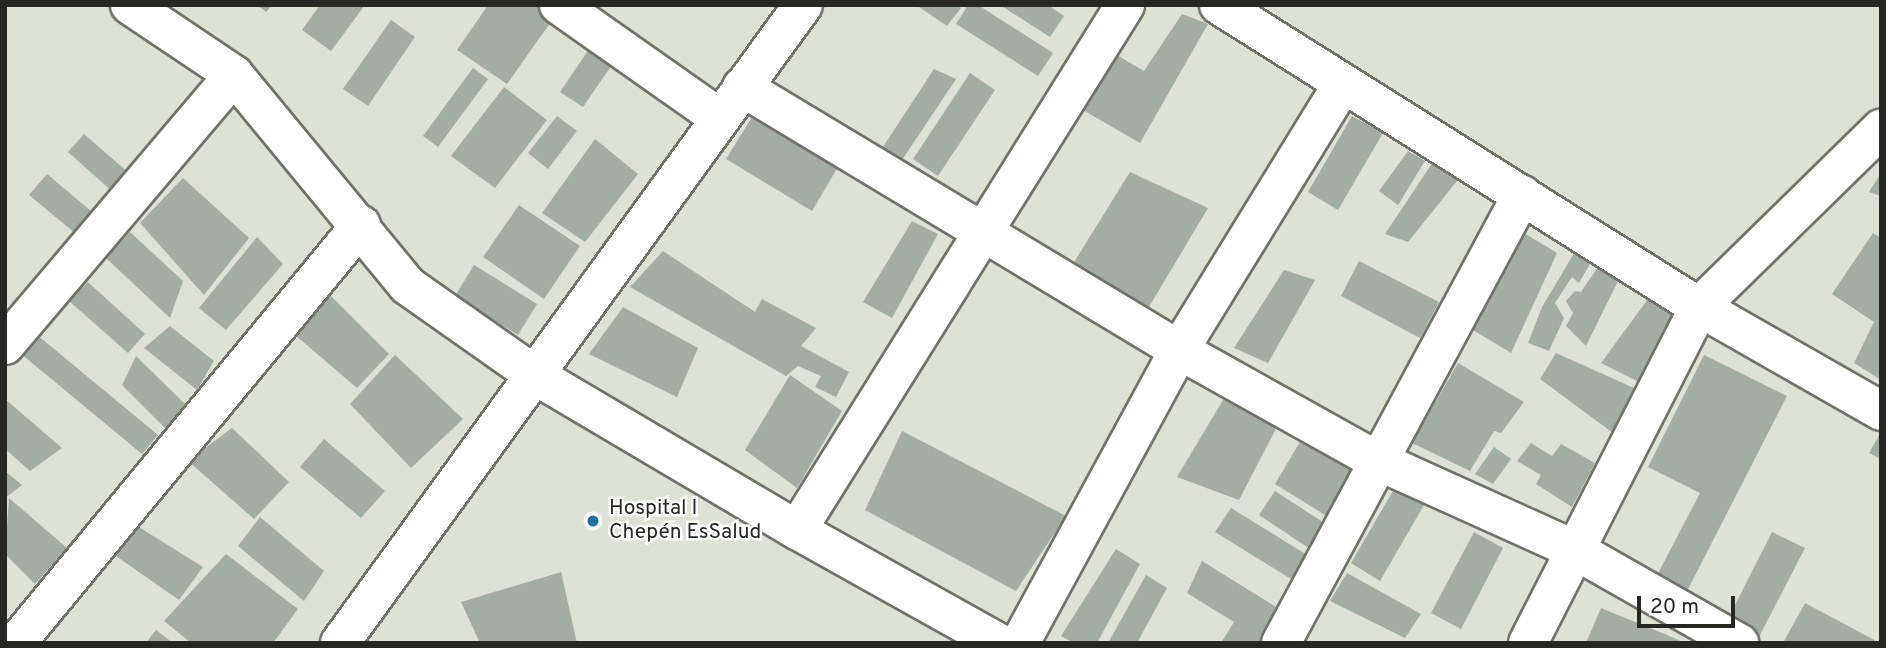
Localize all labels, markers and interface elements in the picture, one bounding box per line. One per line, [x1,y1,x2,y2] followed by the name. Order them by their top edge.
[609,496,761,546] place label: Hospital I Chepén EsSalud
[583,511,603,531] marker: Hospital I Chepén EsSalud
[1641,582,1739,626] scale bar
[1650,594,1699,621] text: 20 m

